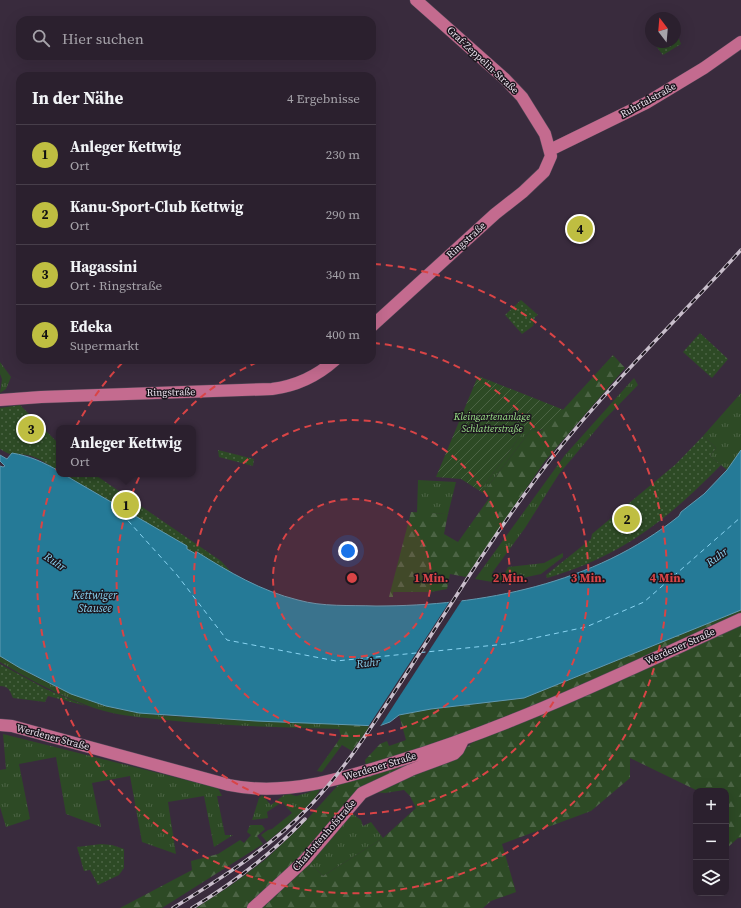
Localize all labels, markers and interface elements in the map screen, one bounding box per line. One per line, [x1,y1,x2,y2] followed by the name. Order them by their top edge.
[645,12,681,48] north arrow
[16,16,376,60] search box
[444,23,522,97] street label: Graf-Zeppelin-Straße
[30,27,52,49] icon: search
[62,28,144,49] text: Hier suchen
[618,79,678,121] street label: Ruhrtalstraße
[32,86,123,110] text: In der Nähe
[287,90,360,107] text: 4 Ergebnisse
[70,136,181,157] text: Anleger Kettwig
[41,146,49,163] text: 1
[326,146,360,163] text: 230 m
[70,157,89,174] text: Ort
[70,196,243,217] text: Kanu-Sport-Club Kettwig
[41,206,49,223] text: 2
[326,206,360,223] text: 290 m
[567,214,593,244] pin: 4
[70,217,89,234] text: Ort
[444,219,488,261] street label: Ringstraße
[70,256,137,277] text: Hagassini
[41,266,49,283] text: 3
[326,266,360,283] text: 340 m
[70,277,162,294] text: Ort · Ringstraße
[70,316,112,337] text: Edeka
[41,326,49,343] text: 4
[326,326,360,343] text: 400 m
[70,337,139,354] text: Supermarkt
[147,385,195,399] street label: Ringstraße
[453,410,530,435] park label: Kleingartenanlage Schlatterstraße
[18,414,44,444] pin: 3
[56,425,196,477] popup
[70,432,182,453] text: Anleger Kettwig
[70,453,90,470] text: Ort
[113,490,139,520] pin: 1
[614,504,640,534] pin: 2
[338,541,358,561] your location
[702,544,731,571] water label: Ruhr
[40,549,69,575] water label: Ruhr
[414,570,448,586] text: 1 Min.
[493,570,527,586] text: 2 Min.
[571,570,605,586] text: 3 Min.
[650,570,684,586] text: 4 Min.
[345,571,359,585] centre of rings
[72,588,118,616] water label: Kettwiger Stausee
[643,625,717,667] street label: Werdener Straße
[355,654,381,672] water label: Ruhr
[15,721,91,753] street label: Werdener Straße
[342,749,418,783] street label: Werdener Straße
[693,788,729,896] map controls
[693,788,729,824] button: +
[289,797,359,873] street label: Charlottenhofstraße
[693,824,729,860] button: −
[693,860,729,896] button: layers

